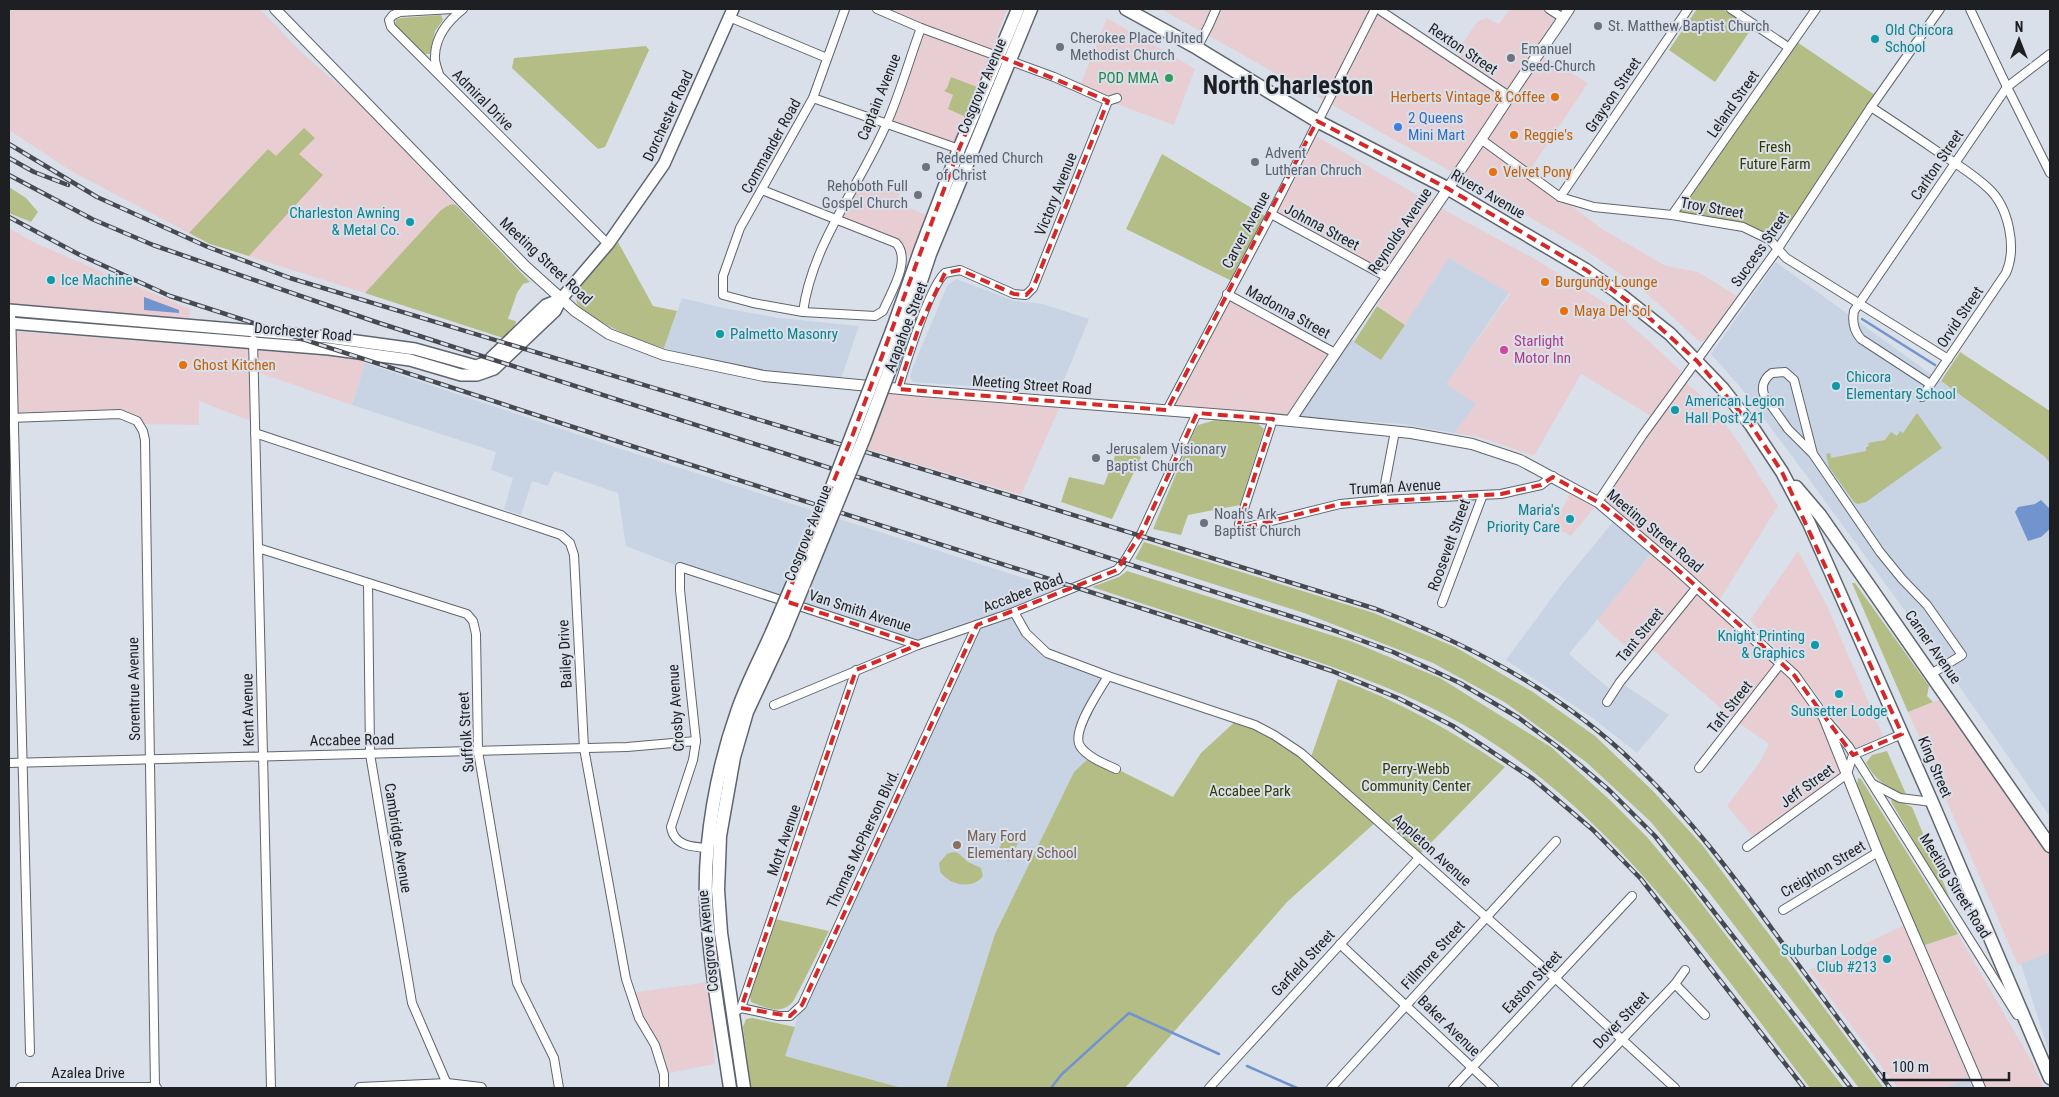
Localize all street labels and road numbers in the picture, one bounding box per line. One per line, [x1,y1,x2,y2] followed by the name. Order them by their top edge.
[1425,19,1501,79] street label: Rexton Street
[954,35,1010,137] street label: Cosgrove Avenue
[853,51,905,143] street label: Captain Avenue
[1581,54,1645,136] street label: Grayson Street
[449,66,517,134] street label: Admiral Drive
[1703,67,1763,141] street label: Leland Street
[639,68,697,164] street label: Dorchester Road
[738,95,804,197] street label: Commander Road
[1907,126,1967,204] street label: Carlton Street
[1031,150,1081,238] street label: Victory Avenue
[1448,166,1528,222] street label: Rivers Avenue
[1364,184,1436,278] street label: Reynolds Avenue
[1218,188,1274,272] street label: Carver Avenue
[1679,194,1745,222] street label: Troy Street
[1281,200,1363,254] street label: Johnna Street
[1727,208,1793,290] street label: Success Street
[496,213,596,309] street label: Meeting Street Road
[881,279,931,375] street label: Arapahoe Street
[1243,281,1333,343] street label: Madonna Street
[1933,283,1987,351] street label: Orvid Street
[253,319,353,345] street label: Dorchester Road
[971,372,1093,398] street label: Meeting Street Road
[1349,476,1441,498] street label: Truman Avenue
[781,482,835,584] street label: Cosgrove Avenue
[1603,486,1707,576] street label: Meeting Street Road
[1424,497,1474,593] street label: Roosevelt Street
[980,569,1066,617] street label: Accabee Road
[806,586,914,636] street label: Van Smith Avenue
[1613,604,1667,666] street label: Tant Street
[1901,607,1965,687] street label: Carner Avenue
[554,619,576,689] street label: Bailey Drive
[124,637,144,741] street label: Sorentrue Avenue
[664,664,688,752] street label: Crosby Avenue
[238,673,258,747] street label: Kent Avenue
[1704,677,1756,737] street label: Taft Street
[454,691,478,773] street label: Suffolk Street
[309,730,395,750] street label: Accabee Road
[1914,734,1956,800] street label: King Street
[1776,760,1838,812] street label: Jeff Street
[823,767,903,911] street label: Thomas McPherson Blvd.
[380,782,416,894] street label: Cambridge Avenue
[763,802,805,878] street label: Mott Avenue
[1389,810,1475,890] street label: Appleton Avenue
[1916,830,1994,942] street label: Meeting Street Road
[1777,837,1869,901] street label: Creighton Street
[694,889,722,993] street label: Cosgrove Avenue
[1397,917,1469,993] street label: Fillmore Street
[1268,926,1338,1000] street label: Garfield Street
[1498,947,1566,1017] street label: Easton Street
[1589,988,1653,1052] street label: Dover Street
[1414,992,1484,1060] street label: Baker Avenue
[51,1064,125,1082] street label: Azalea Drive

